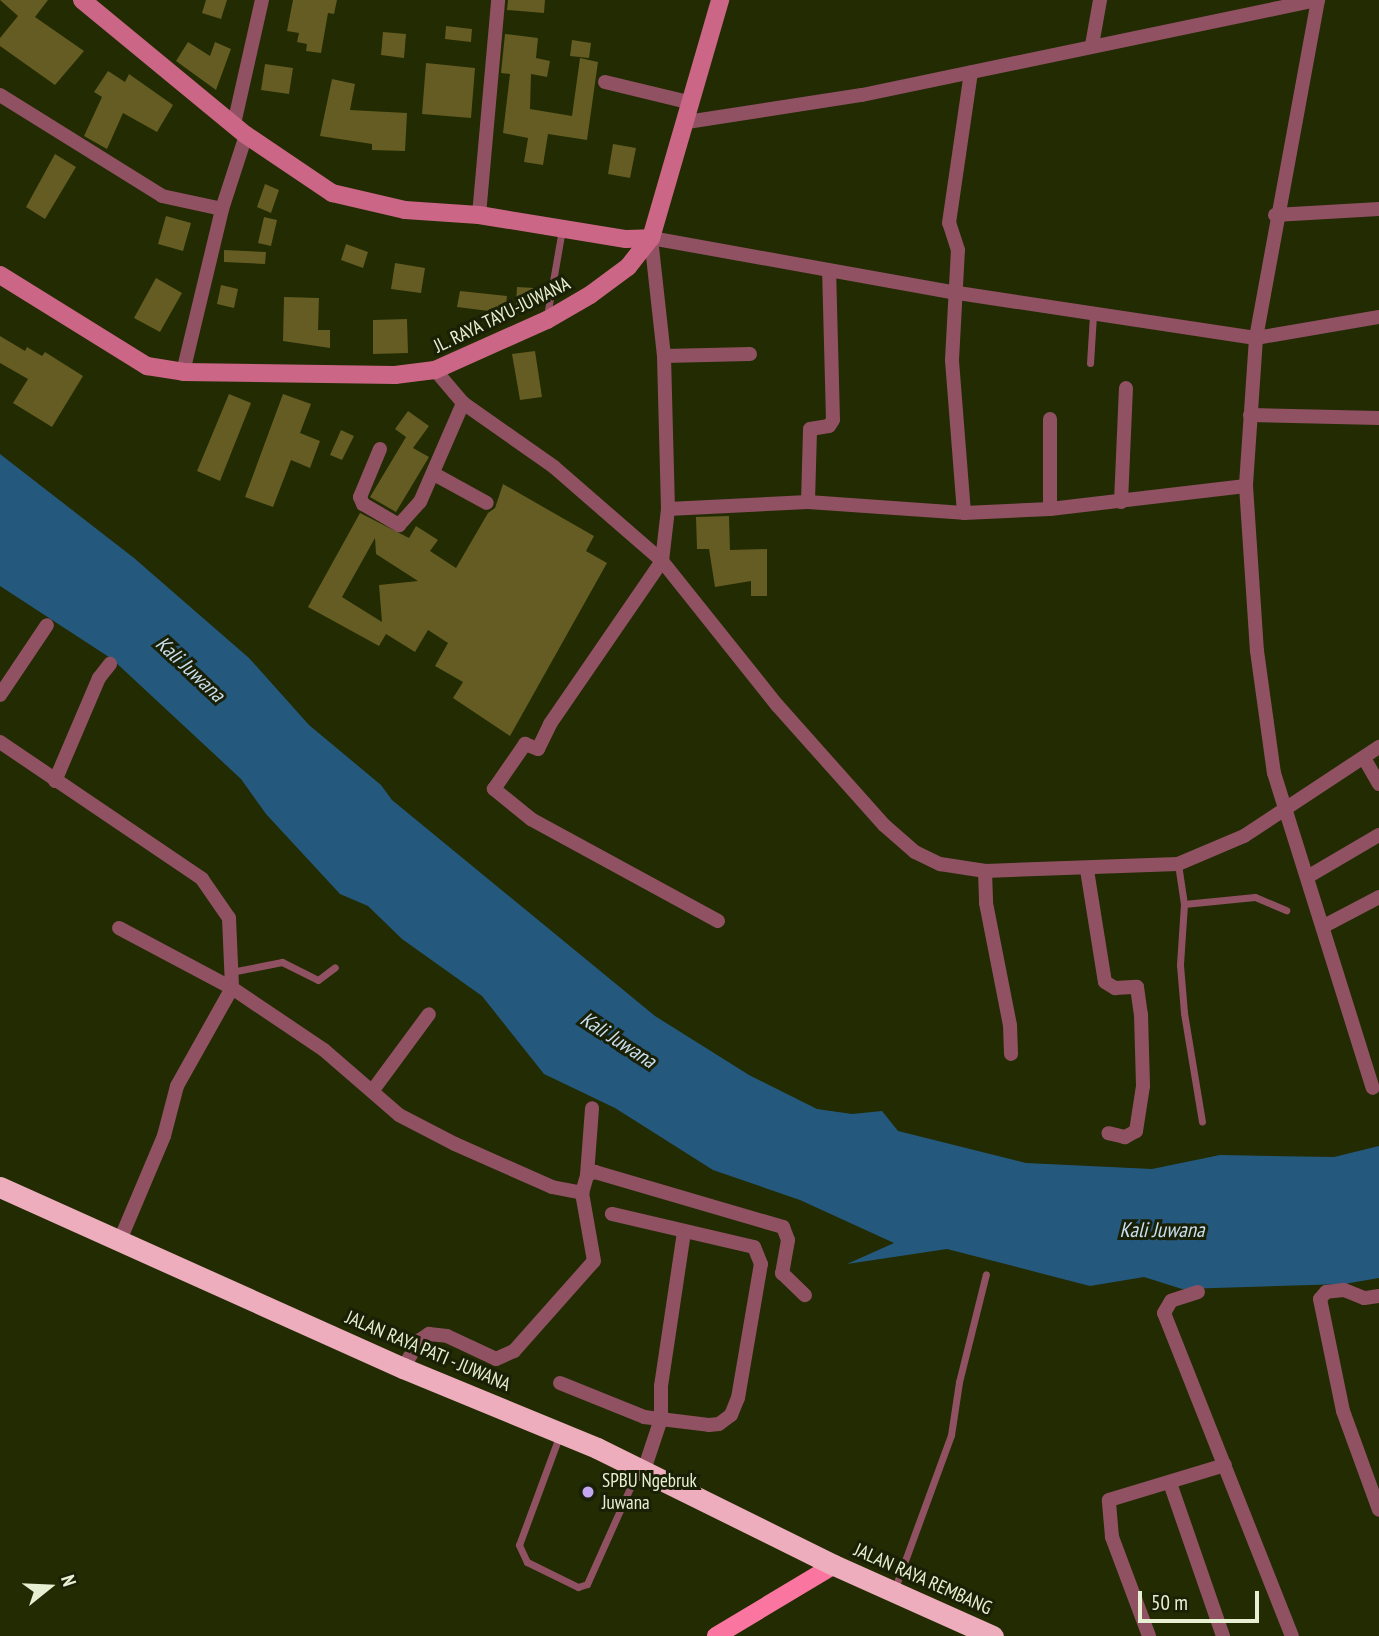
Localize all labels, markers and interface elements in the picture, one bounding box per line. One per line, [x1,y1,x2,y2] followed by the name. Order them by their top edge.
[429,272,575,358] street label: JL. RAYA TAYU-JUWANA
[150,631,230,707] water label: Kali Juwana
[576,1006,660,1074] water label: Kali Juwana
[1120,1217,1204,1243] water label: Kali Juwana
[341,1306,515,1396] street label: JALAN RAYA PATI - JUWANA
[602,1470,697,1514] place label: SPBU Ngebruk Juwana
[580,1484,596,1500] marker: SPBU Ngebruk Juwana
[850,1538,996,1620] street label: JALAN RAYA REMBANG
[14,1552,84,1622] north arrow
[56,1572,82,1589] text: N
[1141,1576,1262,1620] scale bar
[1151,1589,1188,1616] text: 50 m

